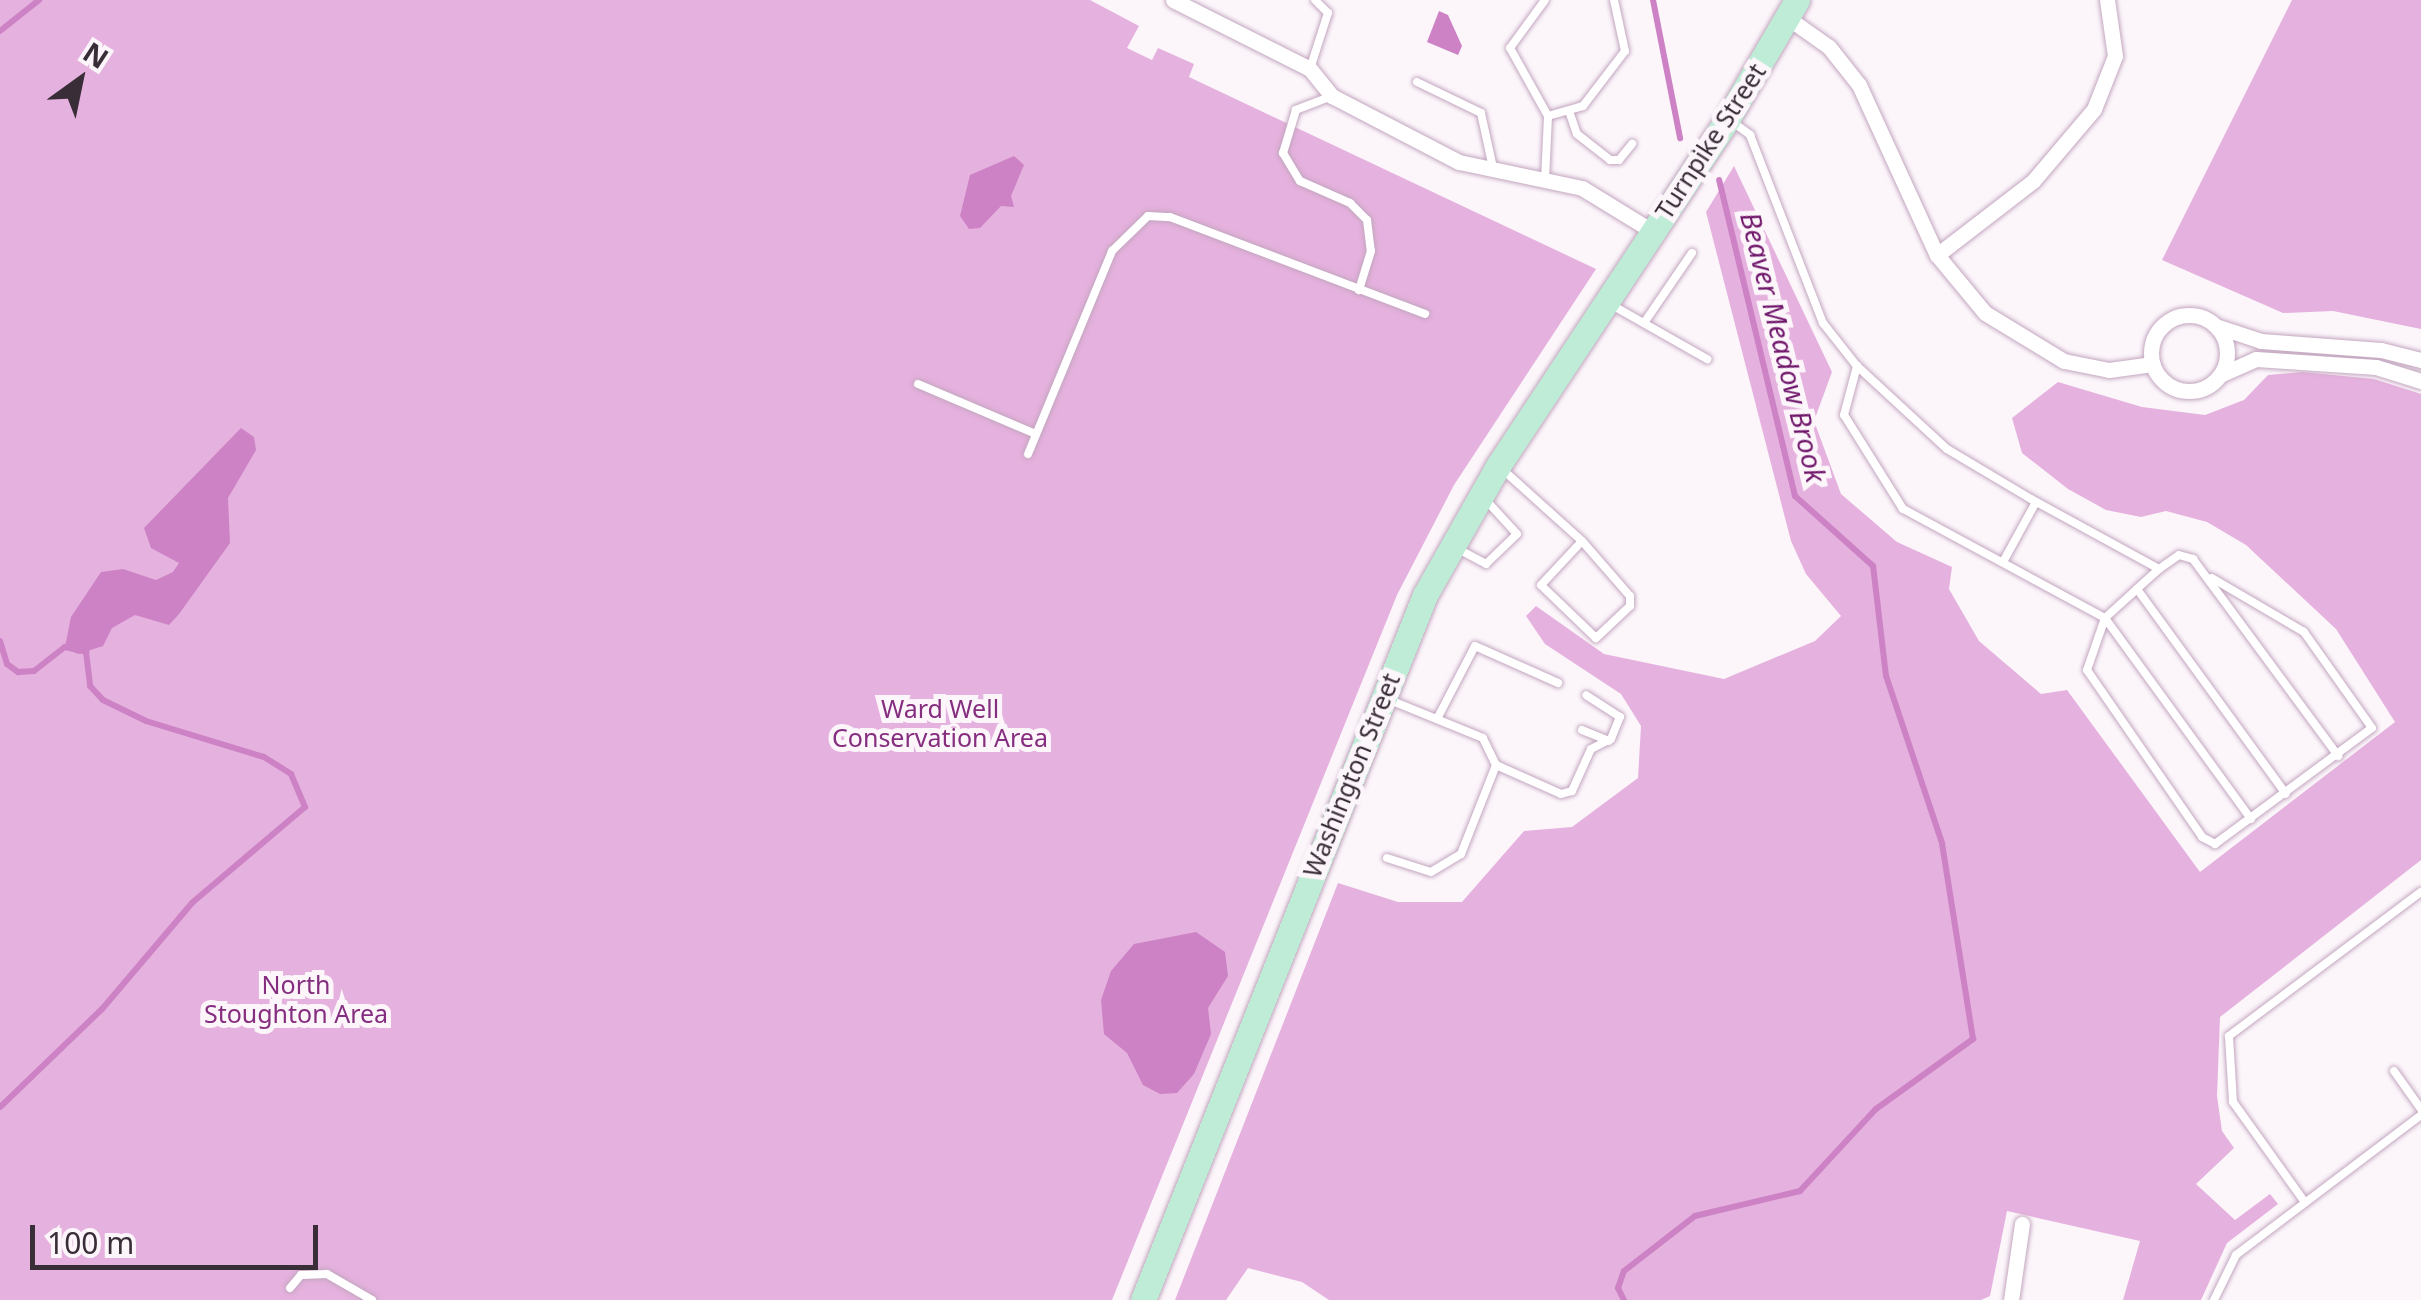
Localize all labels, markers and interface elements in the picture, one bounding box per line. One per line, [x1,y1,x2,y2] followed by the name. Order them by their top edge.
[30,30,130,130] north arrow
[76,33,116,77] text: N
[1649,58,1771,224] street label: Turnpike Street
[1734,208,1834,486] water label: Beaver Meadow Brook
[1296,669,1406,881] street label: Washington Street
[832,694,1048,753] park label: Ward Well Conservation Area
[204,970,388,1029] park label: North Stoughton Area
[35,1205,322,1267] scale bar
[47,1222,134,1263] text: 100 m

